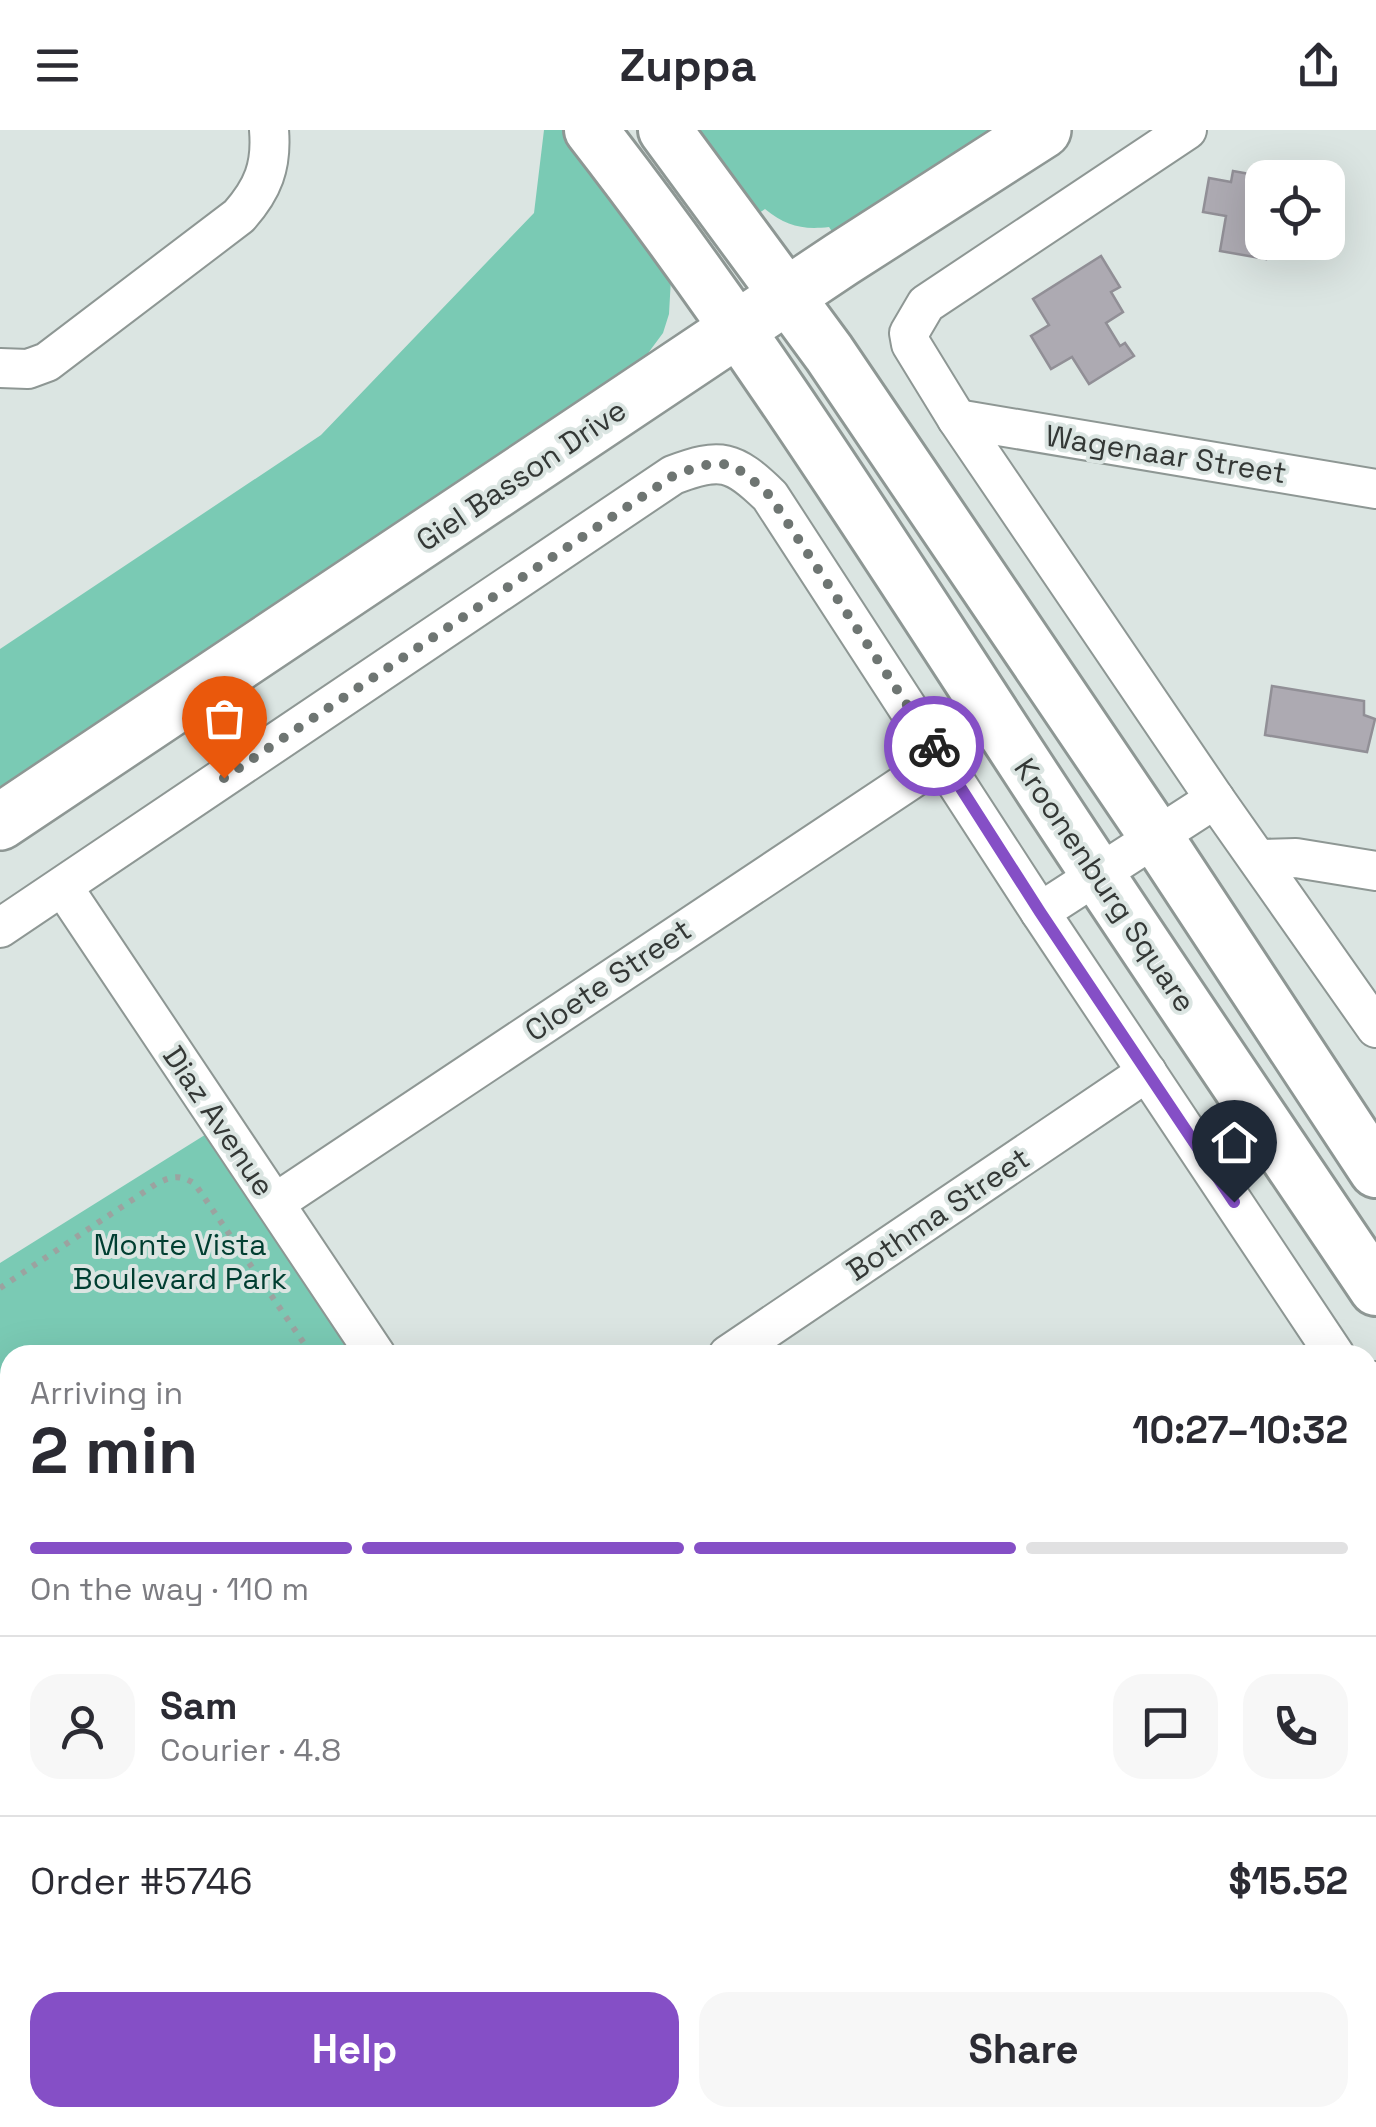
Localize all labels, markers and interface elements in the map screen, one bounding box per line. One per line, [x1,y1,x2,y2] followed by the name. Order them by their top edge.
[620,37,756,94] text: Zuppa
[30,38,85,93] icon: menu
[1291,38,1346,93] icon: share
[1245,160,1345,260] map controls
[1245,160,1345,260] button: locate
[409,390,633,560] street label: Giel Basson Drive
[1043,416,1289,492] street label: Wagenaar Street
[182,676,267,779] pin
[197,691,252,746] icon: bag
[884,696,984,796] courier
[907,719,962,774] icon: bike
[1006,751,1204,1019] street label: Kroonenburg Square
[517,910,699,1050] street label: Cloete Street
[154,1038,284,1204] street label: Diaz Avenue
[1192,1100,1277,1203] pin
[1207,1115,1262,1170] icon: home
[839,1138,1037,1290] street label: Bothma Street
[73,1225,287,1298] park label: Monte Vista Boulevard Park
[30,1373,183,1413] text: Arriving in
[1132,1406,1348,1454] text: 10:27–10:32
[30,1409,198,1492] text: 2 min
[30,1569,309,1609] text: On the way · 110 m
[30,1674,135,1779] button: person
[1113,1674,1218,1779] button: chat
[1243,1674,1348,1779] button: phone
[160,1682,237,1730] text: Sam
[160,1730,341,1770] text: Courier · 4.8
[30,1857,253,1905] text: Order #5746
[1229,1857,1348,1905] text: $15.52
[30,1992,679,2107] button: Help
[699,1992,1348,2107] button: Share

